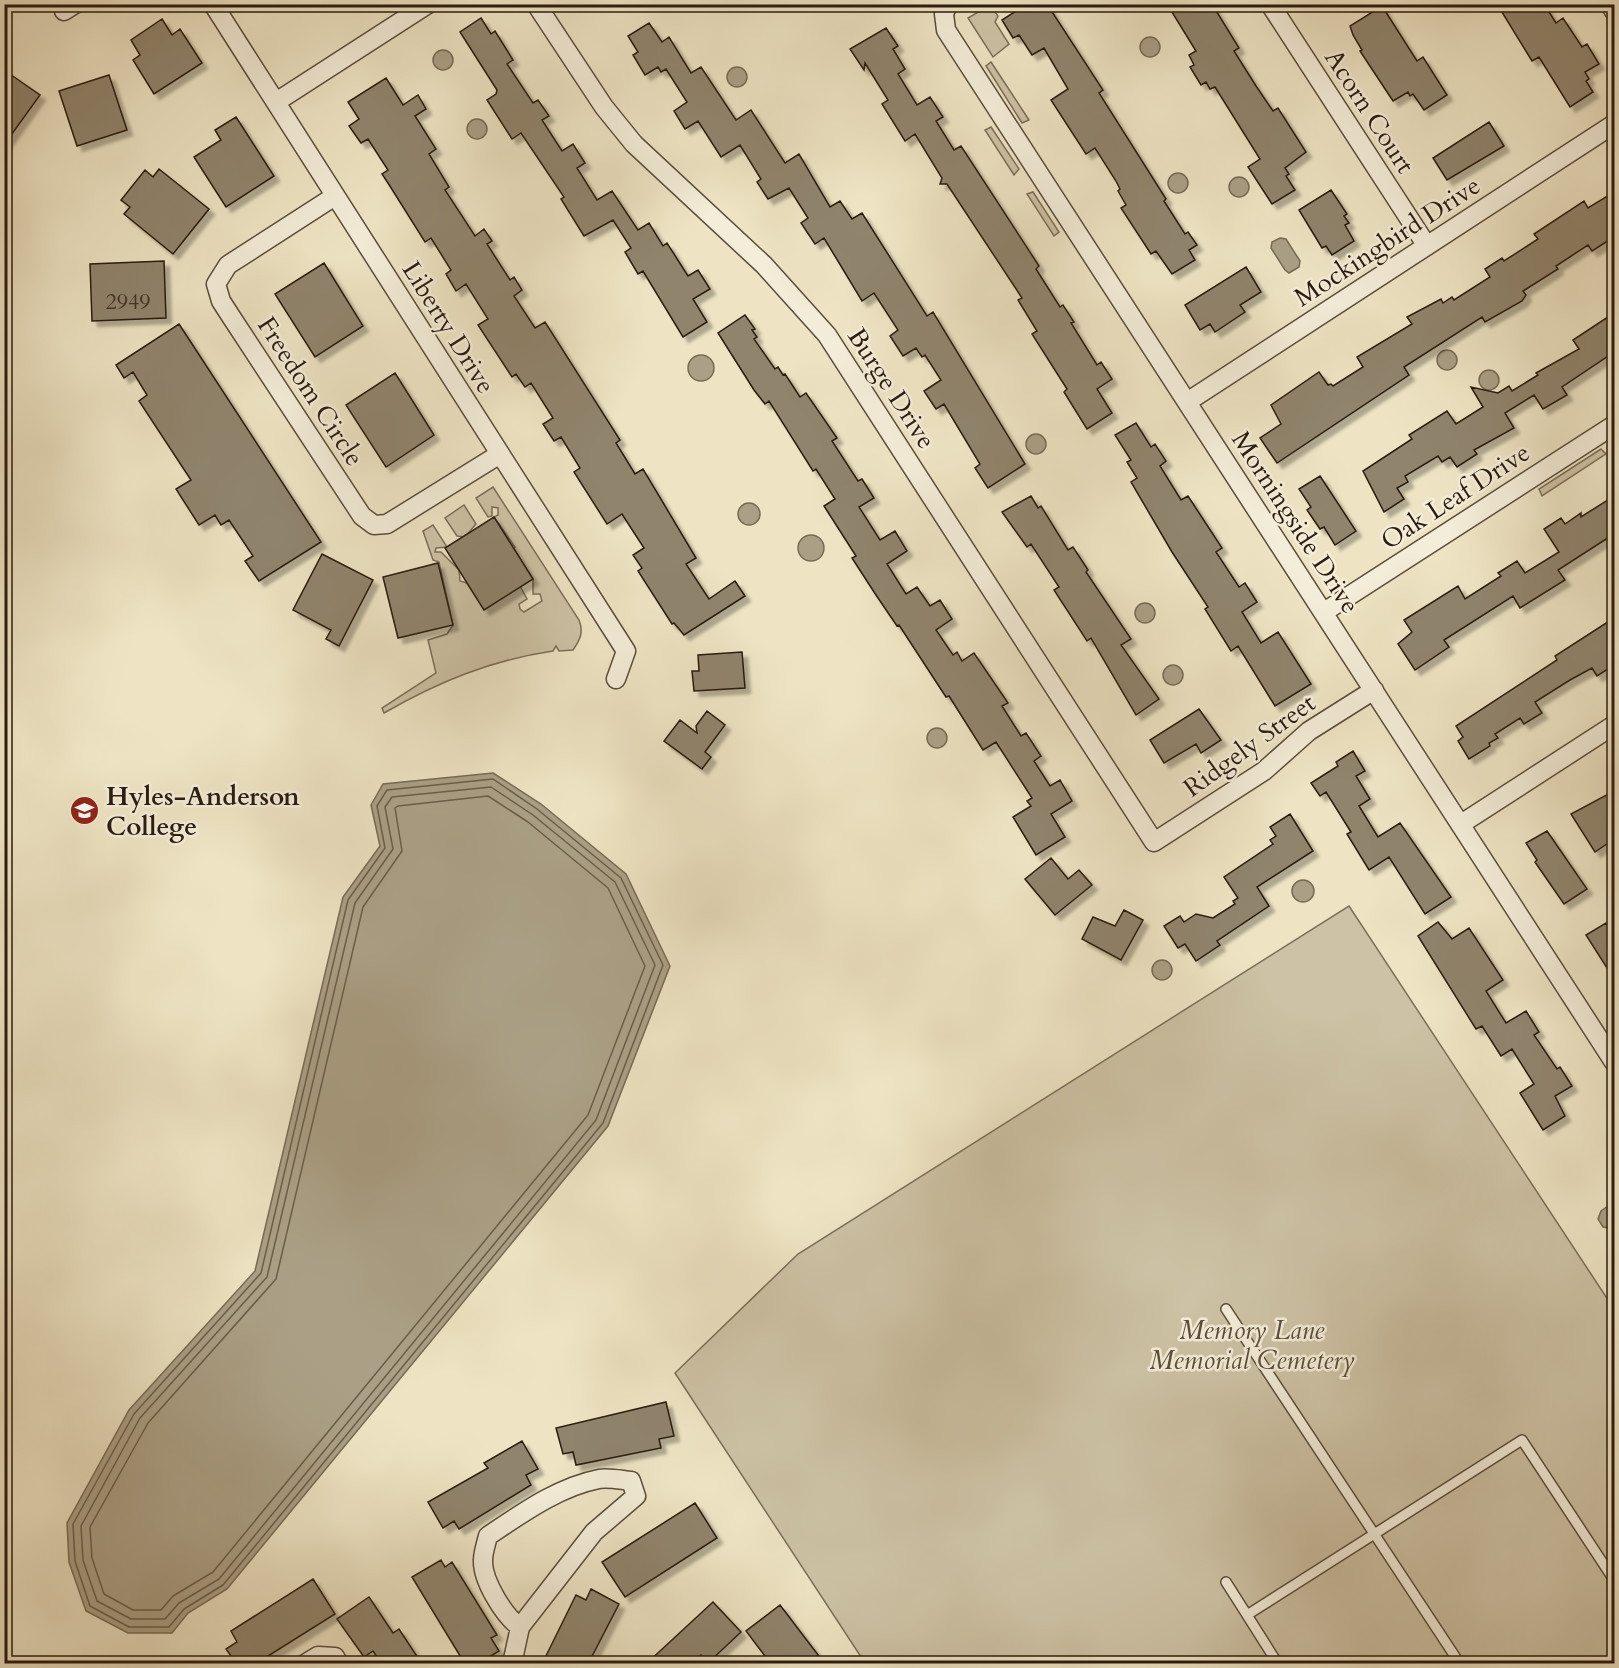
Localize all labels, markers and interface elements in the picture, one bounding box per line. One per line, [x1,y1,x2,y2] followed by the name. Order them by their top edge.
[1316,42,1423,180] street label: Acorn Court
[1287,168,1487,315] street label: Mockingbird Drive
[394,254,503,400] street label: Liberty Drive
[105,287,151,317] house number: 2949
[249,310,372,473] street label: Freedom Circle
[839,321,944,456] street label: Burge Drive
[1223,424,1368,620] street label: Morningside Drive
[1374,435,1537,558] street label: Oak Leaf Drive
[1176,686,1322,805] street label: Ridgely Street
[106,779,300,844] place label: Hyles-Anderson College
[69,795,101,827] school or university icon: Hyles-Anderson College
[1149,1313,1355,1378] park label: Memory Lane Memorial Cemetery

